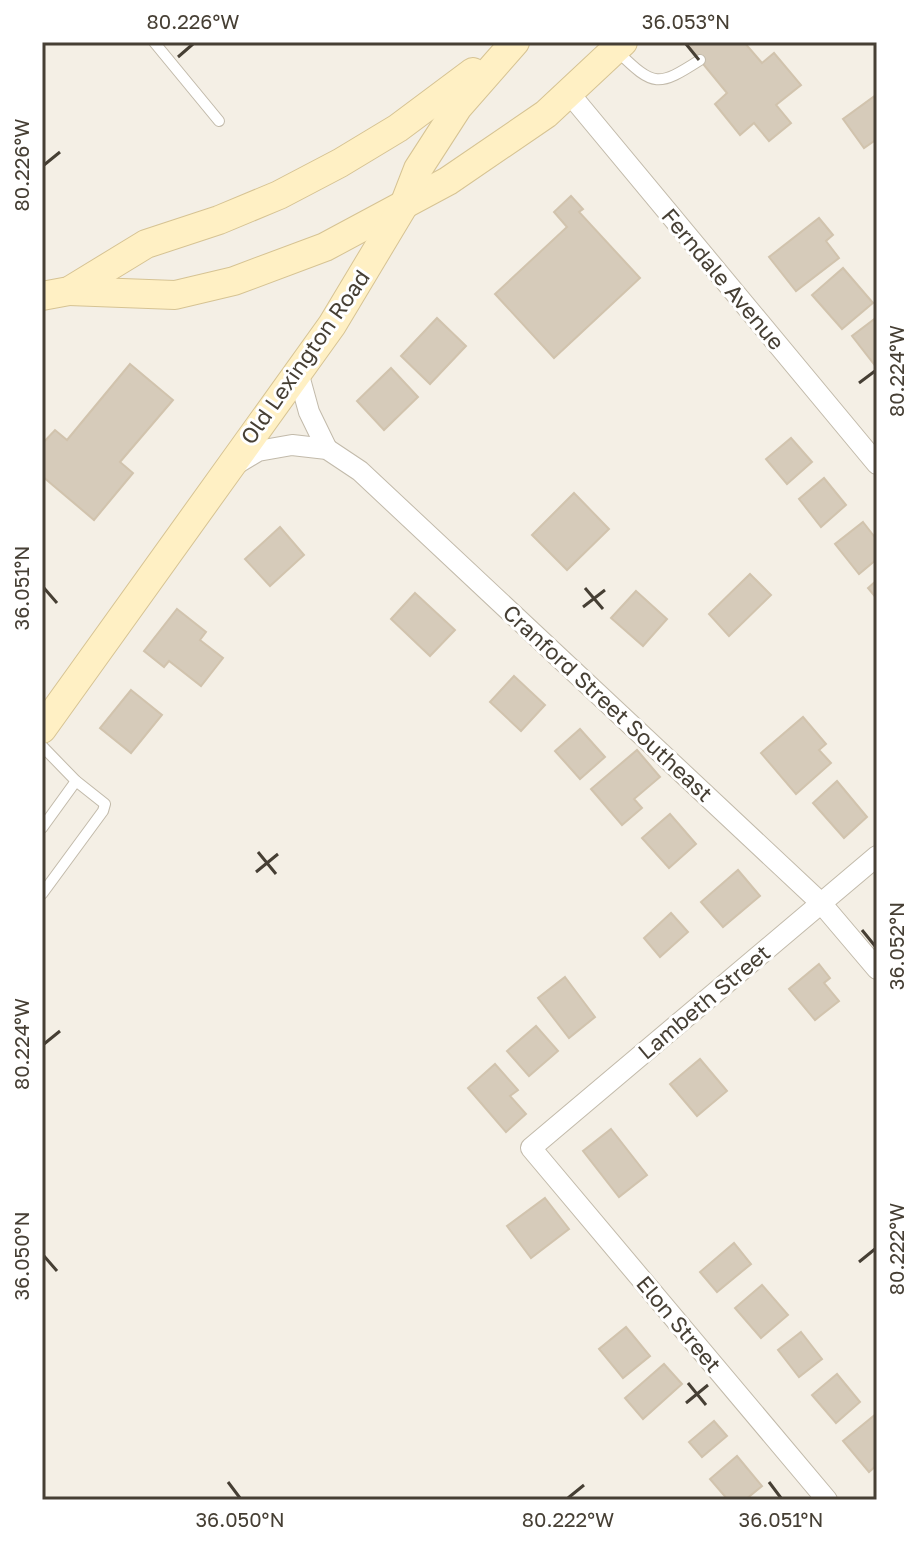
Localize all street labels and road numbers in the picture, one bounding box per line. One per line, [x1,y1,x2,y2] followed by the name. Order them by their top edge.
[656,202,790,355] street label: Ferndale Avenue
[234,264,375,449] street label: Old Lexington Road
[498,598,719,807] street label: Cranford Street Southeast
[632,939,775,1065] street label: Lambeth Street
[631,1270,728,1377] street label: Elon Street

